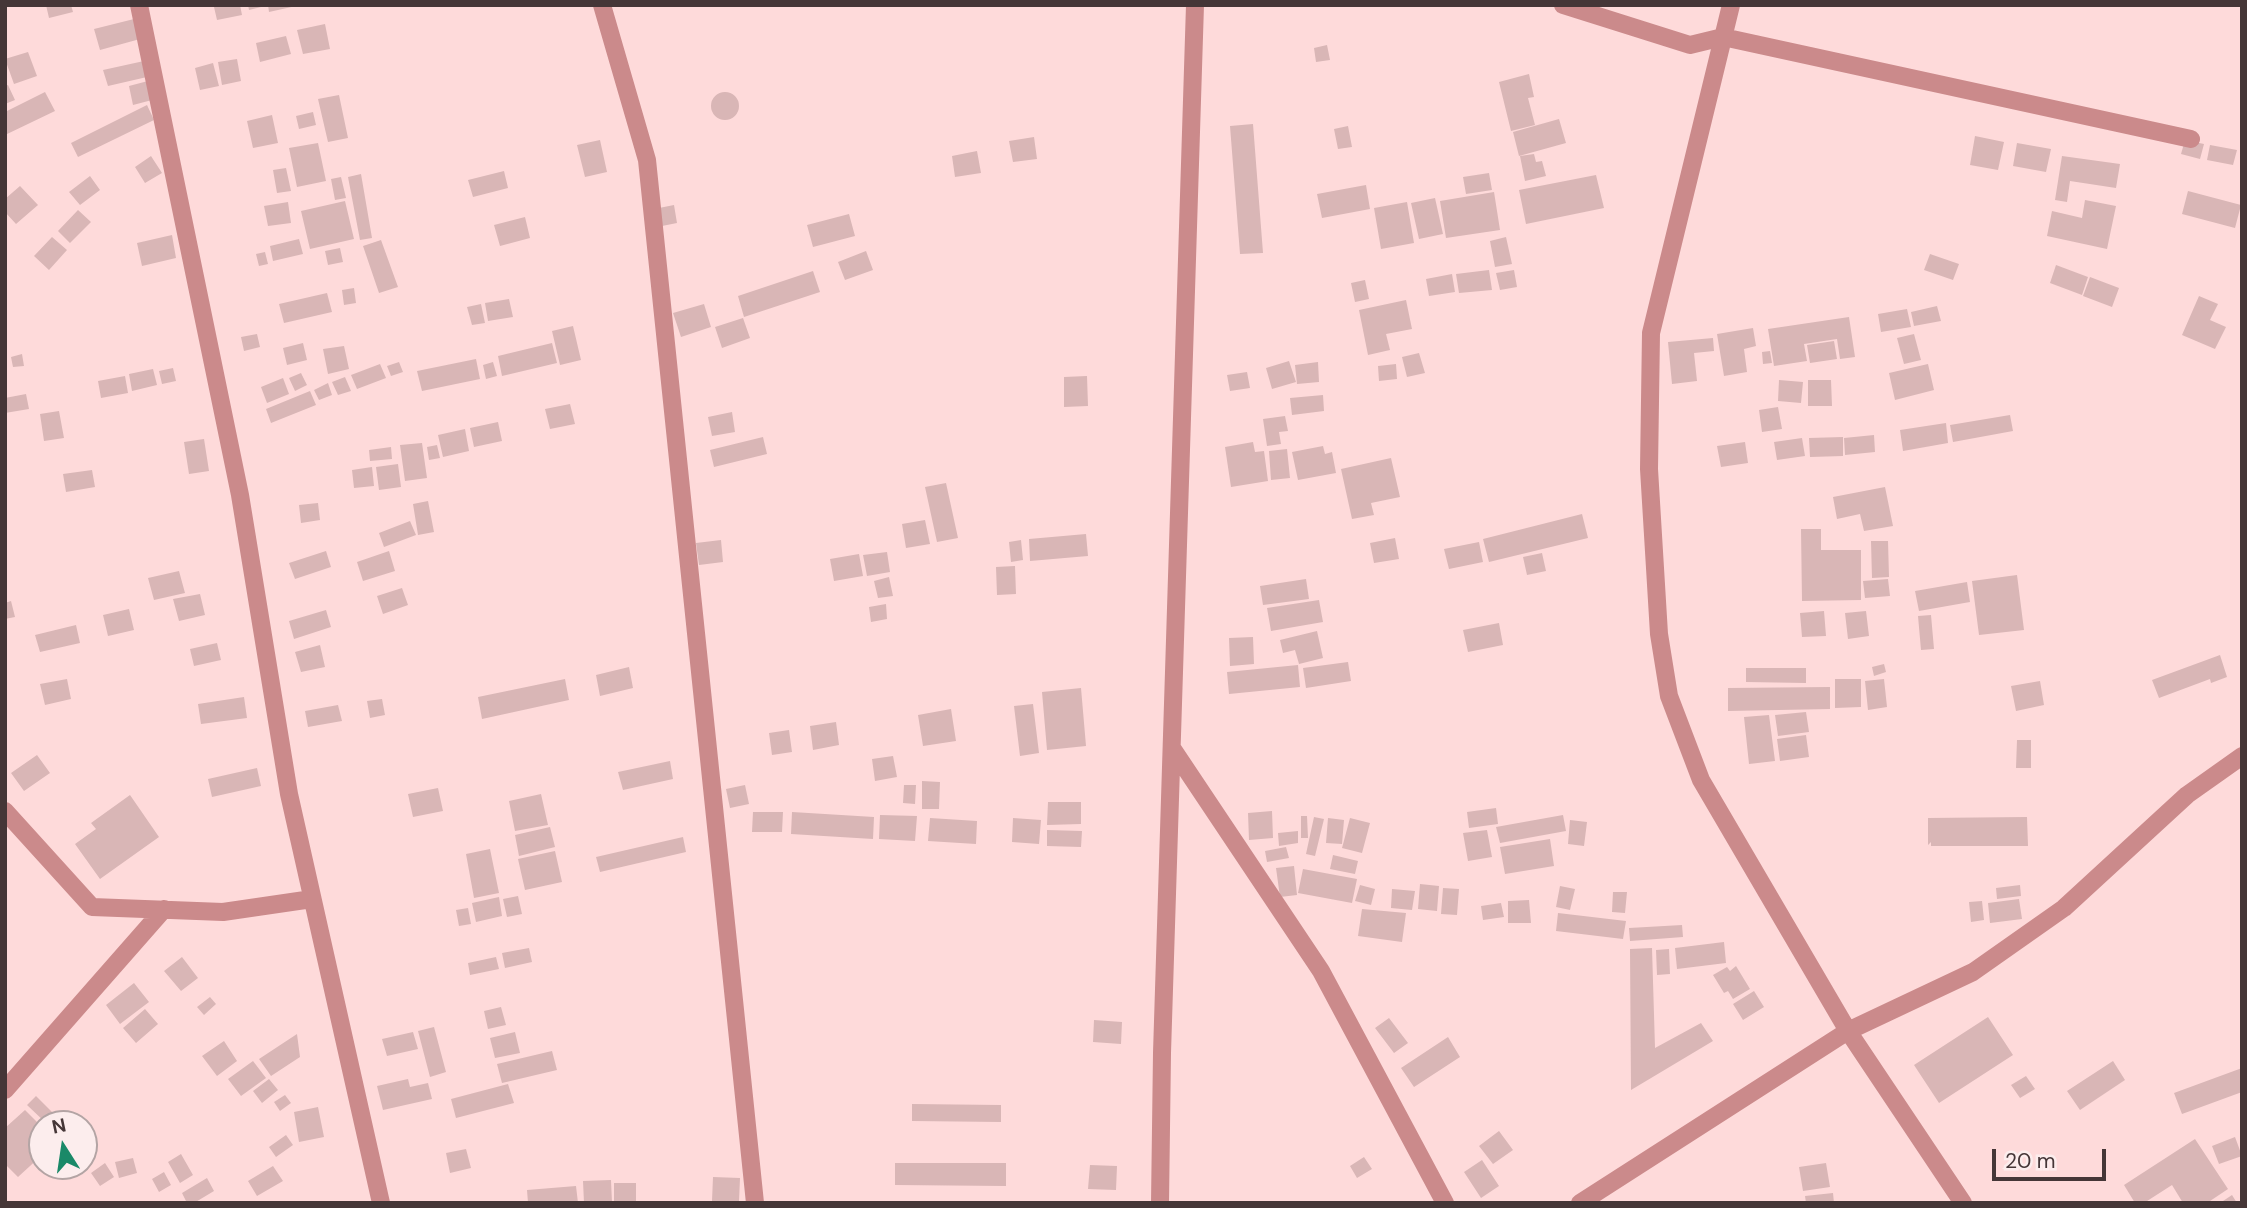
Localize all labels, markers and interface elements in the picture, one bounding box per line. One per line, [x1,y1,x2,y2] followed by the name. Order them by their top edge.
[28,1110,98,1180] north arrow
[50,1112,68,1140] text: N
[1995,1134,2109,1178] scale bar
[2005,1147,2056,1175] text: 20 m

